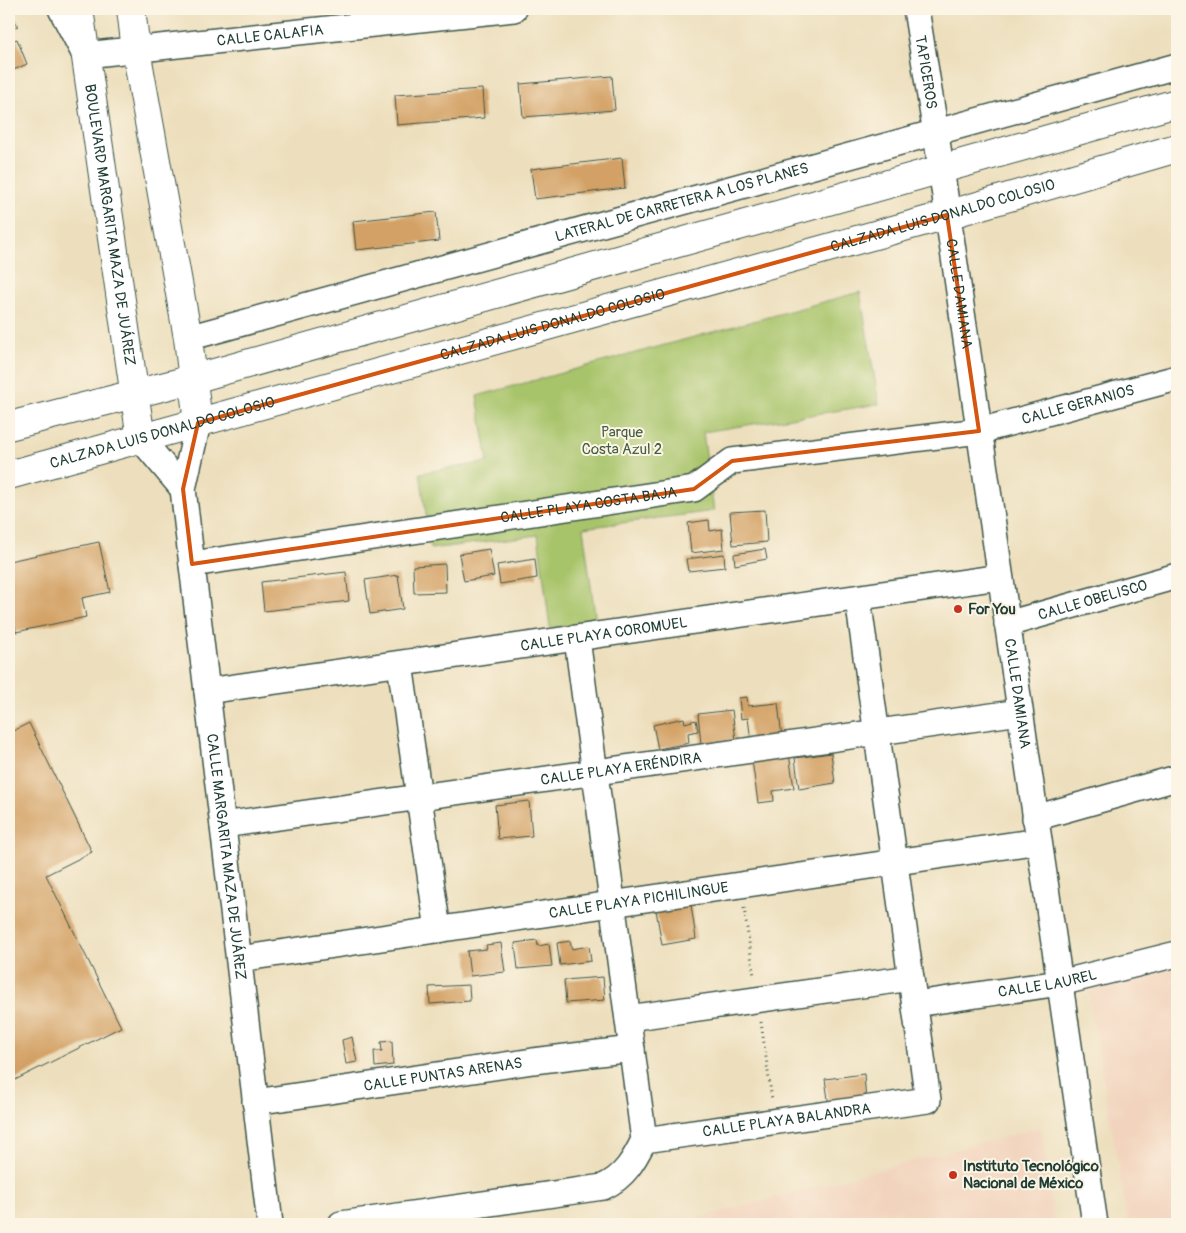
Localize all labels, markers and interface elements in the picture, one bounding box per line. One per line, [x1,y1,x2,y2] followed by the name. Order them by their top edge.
[216,20,325,51] street label: CALLE CALAFIA
[910,34,941,110] street label: TAPICEROS
[80,83,139,367] street label: BOULEVARD MARGARITA MAZA DE JUÁREZ
[553,159,811,247] street label: LATERAL DE CARRETERA A LOS PLANES
[828,175,1057,257] street label: CALZADA LUIS DONALDO COLOSIO
[941,238,976,350] street label: CALLE DAMIANA
[438,285,667,365] street label: CALZADA LUIS DONALDO COLOSIO
[1020,381,1136,429] street label: CALLE GERANIOS
[48,393,277,473] street label: CALZADA LUIS DONALDO COLOSIO
[582,423,662,459] park label: Parque Costa Azul 2
[499,483,678,528] street label: CALLE PLAYA COSTA BAJA
[1036,576,1150,625] street label: CALLE OBELISCO
[968,600,1016,619] place label: For You
[952,603,964,615] marker: For You
[519,613,689,656] street label: CALLE PLAYA COROMUEL
[1000,637,1035,750] street label: CALLE DAMIANA
[202,733,250,981] street label: CALLE MARGARITA MAZA DE JUÁREZ
[539,748,703,790] street label: CALLE PLAYA ERÉNDIRA
[548,878,730,923] street label: CALLE PLAYA PICHILINGUE
[997,965,1099,1002] street label: CALLE LAUREL
[362,1054,524,1096] street label: CALLE PUNTAS ARENAS
[701,1099,872,1142] street label: CALLE PLAYA BALANDRA
[963,1157,1099,1193] place label: Instituto Tecnológico Nacional de México
[947,1169,959,1181] marker: Instituto Tecnológico Nacional de México

